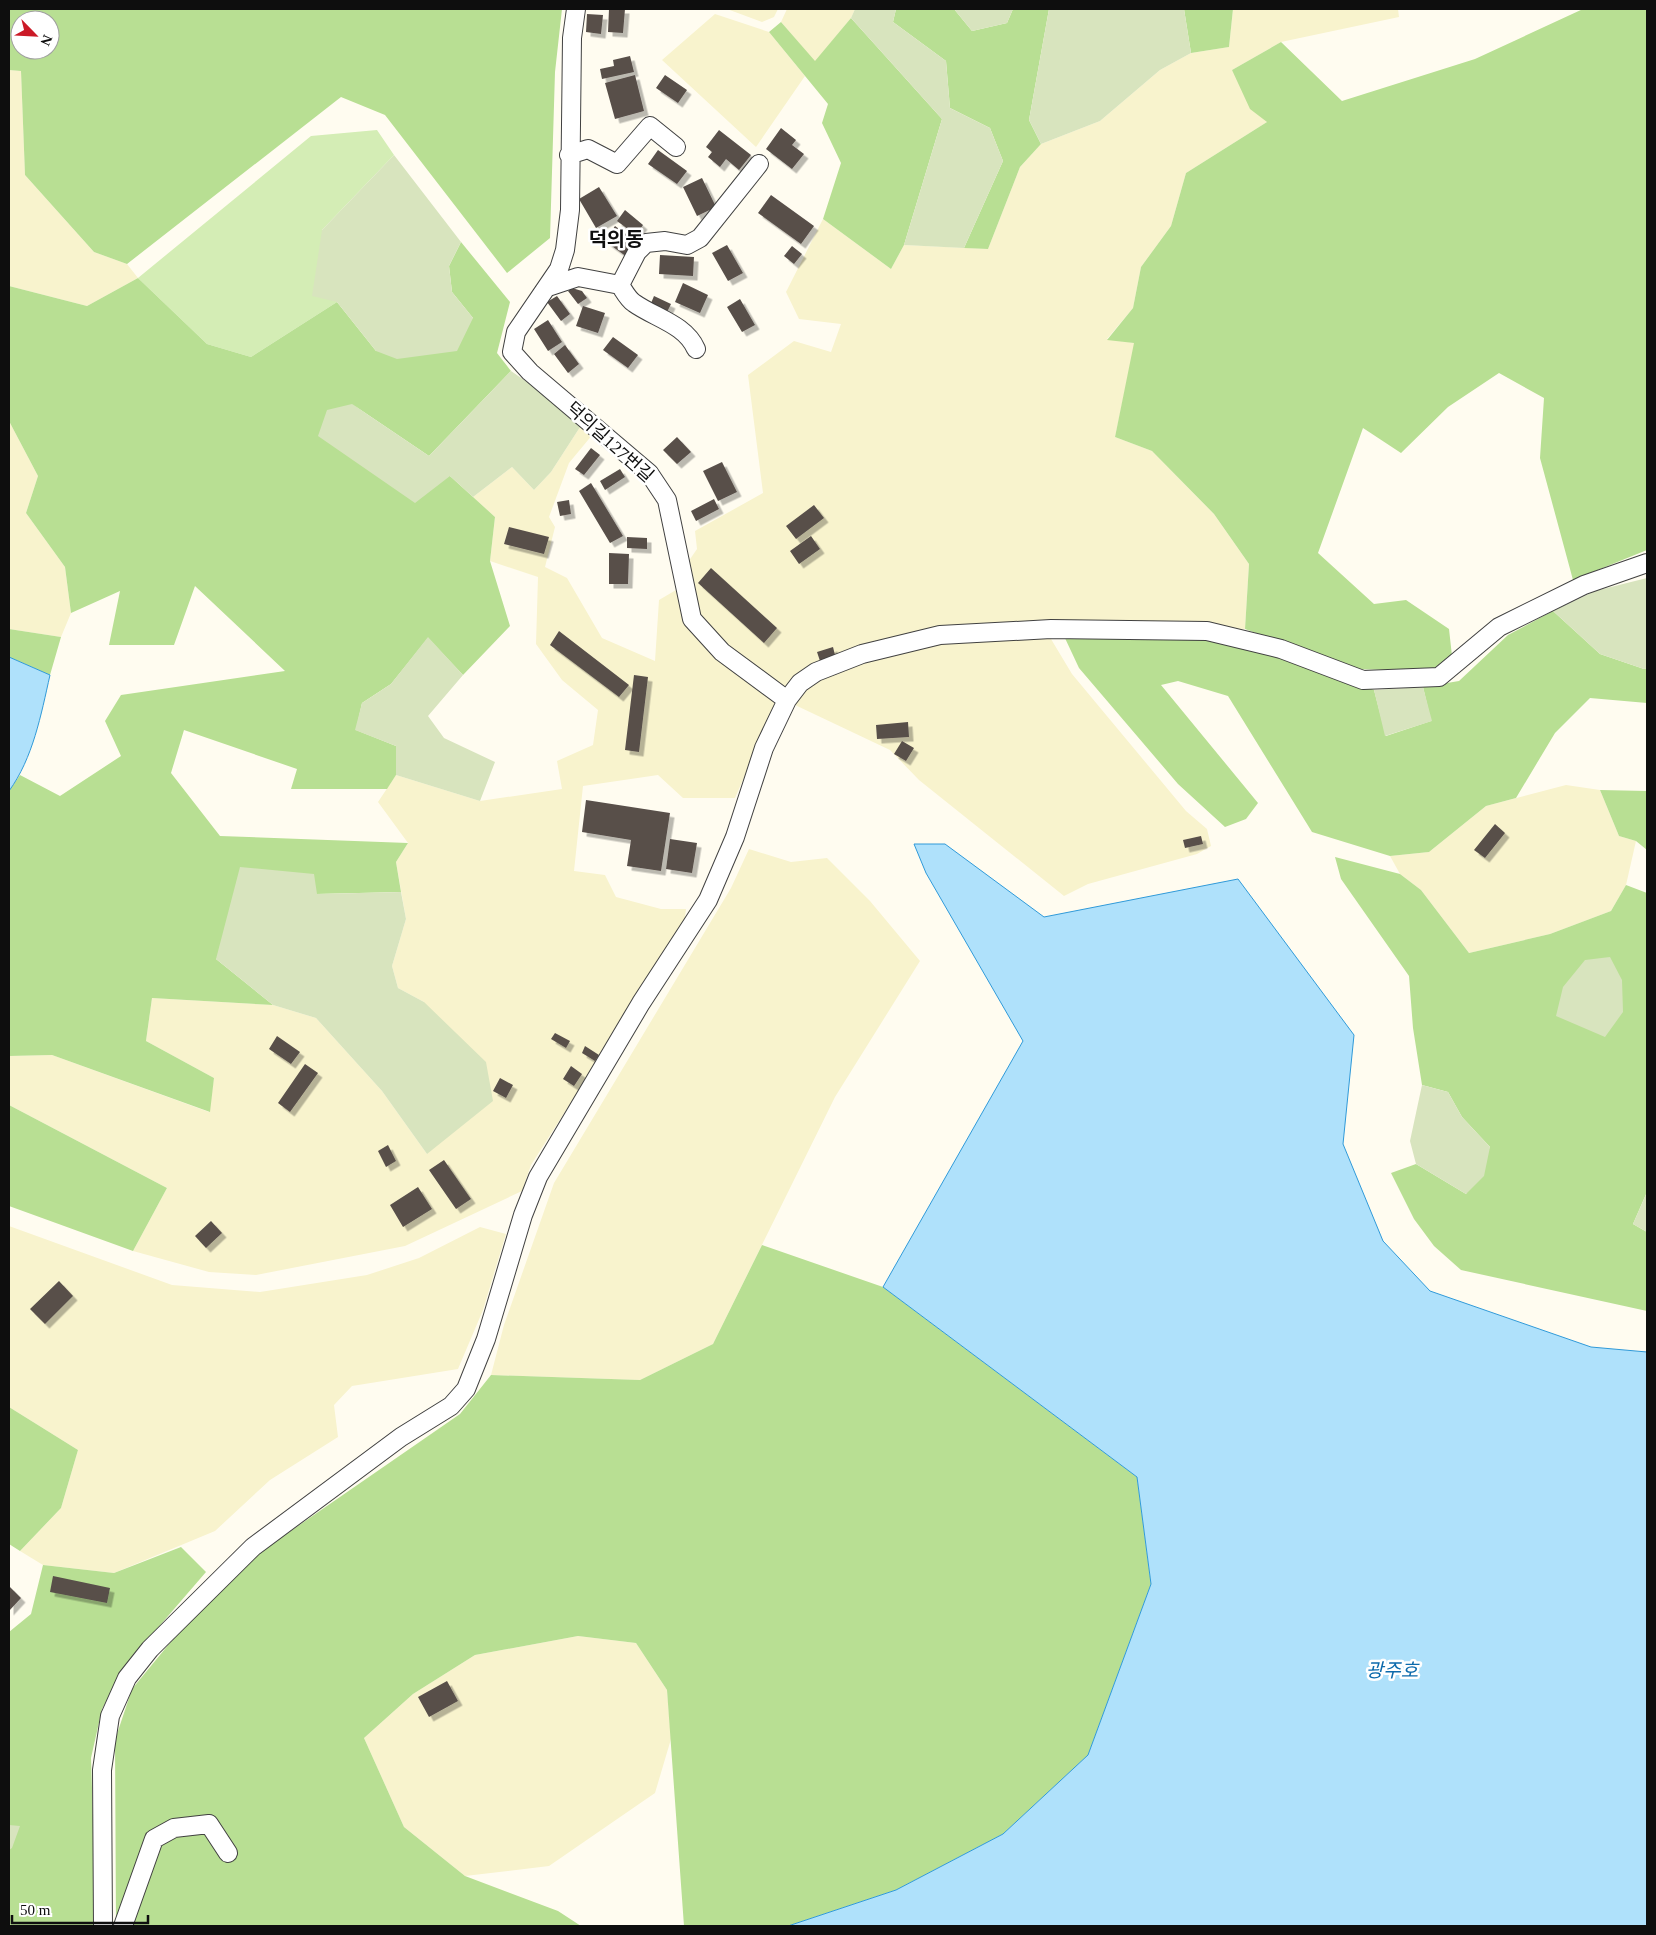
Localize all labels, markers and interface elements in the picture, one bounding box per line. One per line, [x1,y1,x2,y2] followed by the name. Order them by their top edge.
[10,10,60,60] north arrow
[38,32,55,48] text: N
[588,228,644,250] district label: 덕의동
[563,398,657,486] street label: 덕의길127번길
[1366,1660,1420,1681] water label: 광주호
[12,1892,149,1924] scale bar
[20,1902,51,1918] text: 50 m

